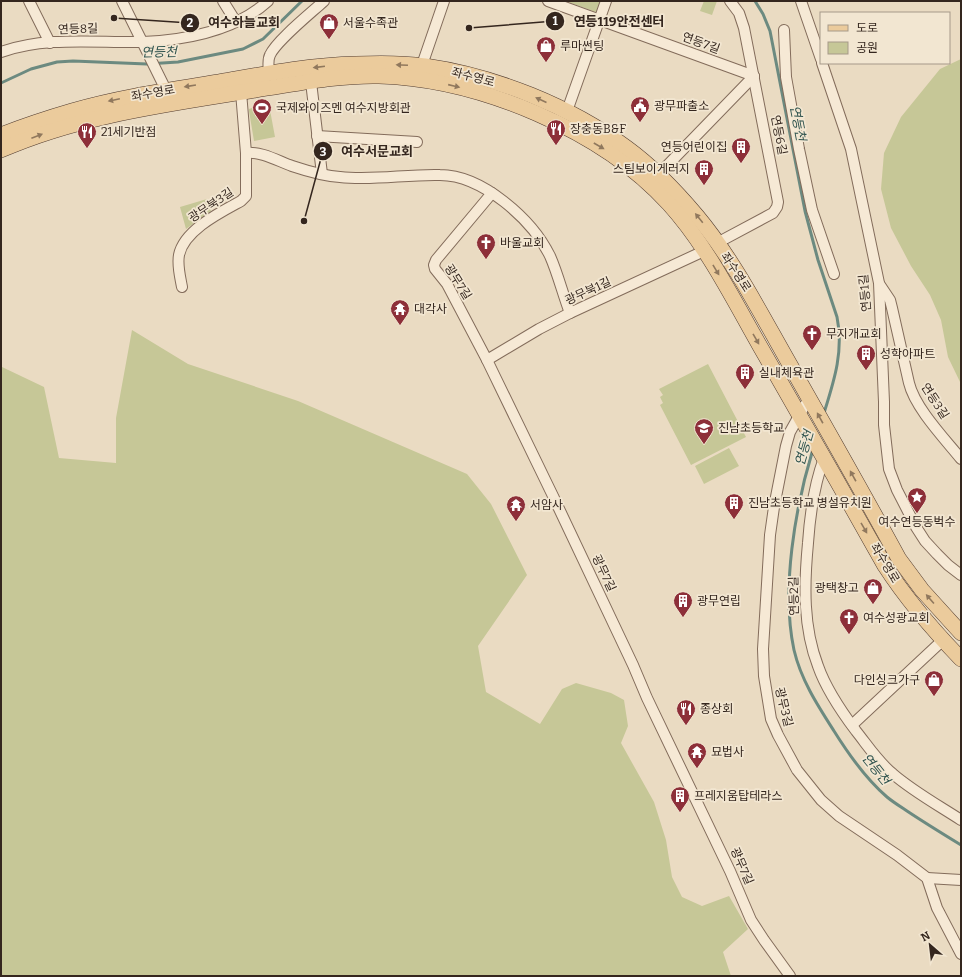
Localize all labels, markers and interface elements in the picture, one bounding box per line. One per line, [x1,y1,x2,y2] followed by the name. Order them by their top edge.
[545,9,672,34] callout: 연등119안전센터
[180,10,288,35] callout: 여수하늘교회
[318,12,340,40] shop icon: 서울수족관
[820,12,950,64] legend
[552,14,558,28] text: 1
[574,14,664,29] text: 연등119안전센터
[208,15,280,30] text: 여수하늘교회
[187,16,194,30] text: 2
[343,16,398,30] place label: 서울수족관
[58,21,98,37] street label: 연등8길
[856,21,878,35] text: 도로
[680,30,722,56] street label: 연등7길
[535,35,557,63] shop icon: 루마썬팅
[560,39,604,53] place label: 루마썬팅
[856,41,878,55] text: 공원
[141,44,178,60] water label: 연등천
[396,61,408,68] one-way arrow
[313,63,325,70] one-way arrow
[450,65,496,89] street label: 좌수영로
[130,82,176,104] street label: 좌수영로
[184,83,196,89] one-way arrow
[448,84,460,90] one-way arrow
[629,95,651,123] public building icon: 광무파출소
[534,96,546,102] one-way arrow
[251,97,273,125] sports icon: 국제와이즈멘 여수지방회관
[108,98,120,104] one-way arrow
[654,99,709,113] place label: 광무파출소
[276,101,411,115] place label: 국제와이즈멘 여수지방회관
[787,104,809,143] water label: 연등천
[768,114,790,156] street label: 연등6길
[545,118,567,146] restaurant icon: 장충동B&F
[76,121,98,149] restaurant icon: 21세기반점
[570,122,626,136] place label: 장충동B&F
[101,125,157,139] place label: 21세기반점
[32,133,44,139] one-way arrow
[730,136,752,164] building icon: 연등어린이집
[313,139,421,164] callout: 여수서문교회
[661,140,727,154] place label: 연등어린이집
[594,143,605,150] one-way arrow
[341,144,413,159] text: 여수서문교회
[320,145,327,159] text: 3
[693,158,715,186] building icon: 스팀보이게러지
[613,162,690,176] place label: 스팀보이게러지
[186,185,236,225] street label: 광무북3길
[694,213,703,224] one-way arrow
[475,232,497,260] church icon: 바울교회
[500,236,544,250] place label: 바울교회
[718,250,754,294] street label: 좌수영로
[442,262,474,302] street label: 광무7길
[712,265,720,275] one-way arrow
[856,273,874,313] street label: 연등1길
[563,274,613,308] street label: 광무북1길
[389,298,411,326] temple icon: 대각사
[414,302,447,316] place label: 대각사
[801,323,823,351] church icon: 무지개교회
[826,327,881,341] place label: 무지개교회
[753,333,759,345] one-way arrow
[855,343,877,371] building icon: 성학아파트
[880,347,935,361] place label: 성학아파트
[734,362,756,390] building icon: 실내체육관
[759,366,814,380] place label: 실내체육관
[918,380,952,422] street label: 연등3길
[816,412,823,424] one-way arrow
[693,417,715,445] school or university icon: 진남초등학교
[718,421,784,435] place label: 진남초등학교
[792,428,816,467] water label: 연등천
[849,470,856,482] one-way arrow
[906,486,928,514] place icon: 여수연등동벅수
[723,492,745,520] building icon: 진남초등학교 병설유치원
[505,494,527,522] temple icon: 서암사
[748,496,872,510] place label: 진남초등학교 병설유치원
[530,498,563,512] place label: 서암사
[878,515,956,529] place label: 여수연등동벅수
[860,522,867,534] one-way arrow
[868,540,902,586] street label: 좌수영로
[589,552,619,594] street label: 광무7길
[787,576,801,616] street label: 연등2길
[862,577,884,605] shop icon: 광택창고
[815,581,859,595] place label: 광택창고
[672,590,694,618] building icon: 광무연립
[697,594,741,608] place label: 광무연립
[925,594,935,604] one-way arrow
[838,607,860,635] church icon: 여수성광교회
[863,611,929,625] place label: 여수성광교회
[923,669,945,697] shop icon: 다인싱크가구
[854,673,920,687] place label: 다인싱크가구
[772,686,796,728] street label: 광무3길
[675,698,697,726] restaurant icon: 종상회
[700,702,733,716] place label: 종상회
[686,741,708,769] temple icon: 묘법사
[711,745,744,759] place label: 묘법사
[859,750,894,788] water label: 연등천
[669,785,691,813] building icon: 프레지움탑테라스
[694,789,782,803] place label: 프레지움탑테라스
[728,845,756,887] street label: 광무7길
[910,925,950,965] north arrow
[919,929,933,944] text: N

